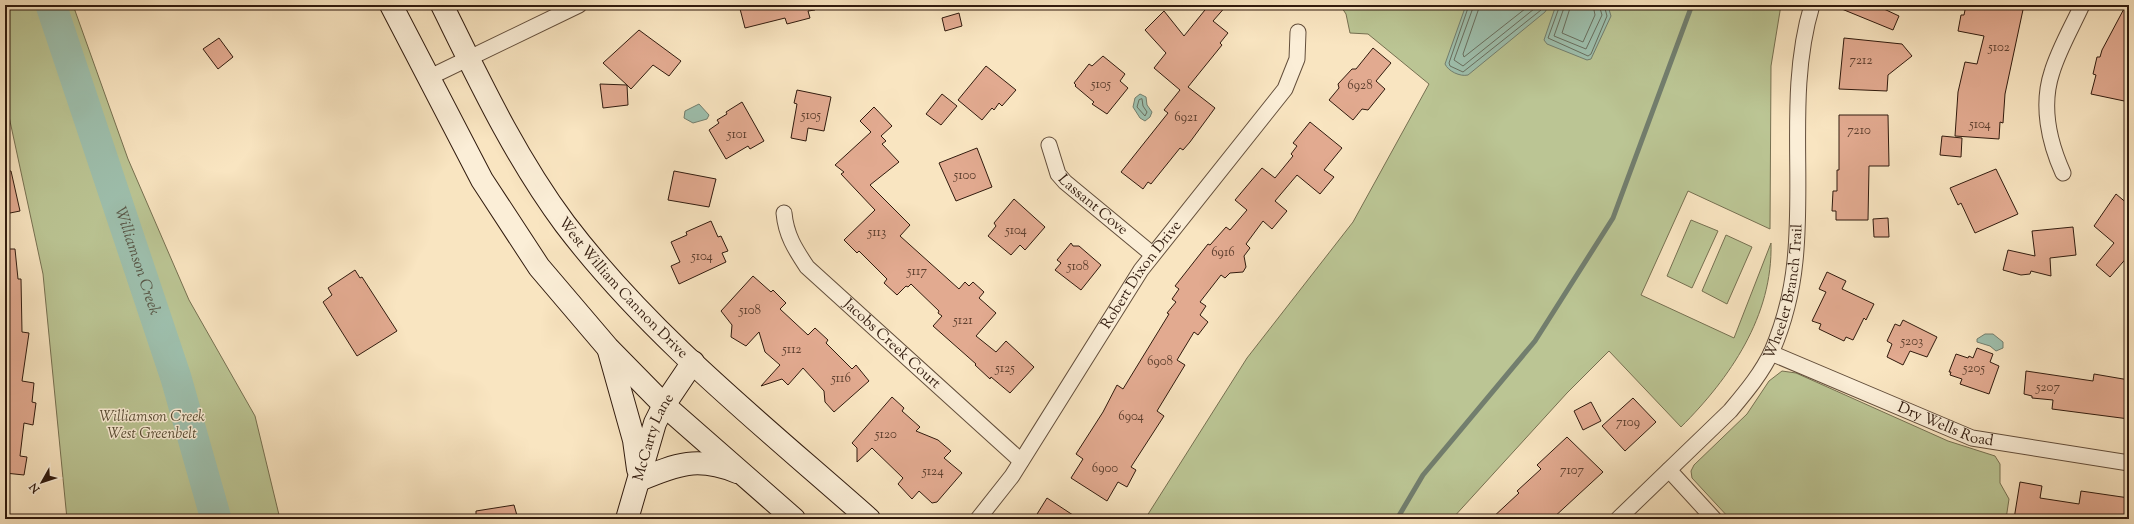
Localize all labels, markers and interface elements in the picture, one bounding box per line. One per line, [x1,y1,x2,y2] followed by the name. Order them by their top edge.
[1987,39,2010,57] house number: 5102
[1850,52,1872,70] house number: 7212
[1090,76,1112,94] house number: 5105
[1347,77,1373,95] house number: 6928
[800,107,822,125] house number: 5105
[1174,109,1198,127] house number: 6921
[1968,116,1991,134] house number: 5104
[1847,122,1871,140] house number: 7210
[726,126,748,144] house number: 5101
[953,167,976,185] house number: 5100
[1053,170,1132,240] street label: Lassant Cove
[108,204,166,318] water label: Williamson Creek
[553,213,693,364] street label: West William Cannon Drive
[1096,216,1187,333] street label: Robert Dixon Drive
[1004,222,1027,240] house number: 5104
[867,224,886,242] house number: 5113
[1759,224,1808,363] street label: Wheeler Branch Trail
[1211,244,1235,262] house number: 6916
[690,248,713,266] house number: 5104
[1066,258,1089,276] house number: 5108
[906,263,927,281] house number: 5117
[838,293,945,394] street label: Jacobs Creek Court
[738,302,761,320] house number: 5108
[952,312,973,330] house number: 5121
[1900,333,1923,351] house number: 5203
[781,341,802,359] house number: 5112
[1147,353,1173,371] house number: 6908
[994,360,1015,378] house number: 5125
[1962,360,1985,378] house number: 5205
[830,370,851,388] house number: 5116
[2035,379,2060,397] house number: 5207
[628,389,679,484] street label: McCarty Lane
[1894,397,1995,452] street label: Dry Wells Road
[99,407,205,445] park label: Williamson Creek West Greenbelt
[1118,408,1144,426] house number: 6904
[1616,414,1640,432] house number: 7109
[874,426,897,444] house number: 5120
[1092,460,1118,478] house number: 6900
[22,462,62,502] north arrow
[1560,462,1585,480] house number: 7107
[921,463,944,481] house number: 5124
[26,479,45,497] text: N

